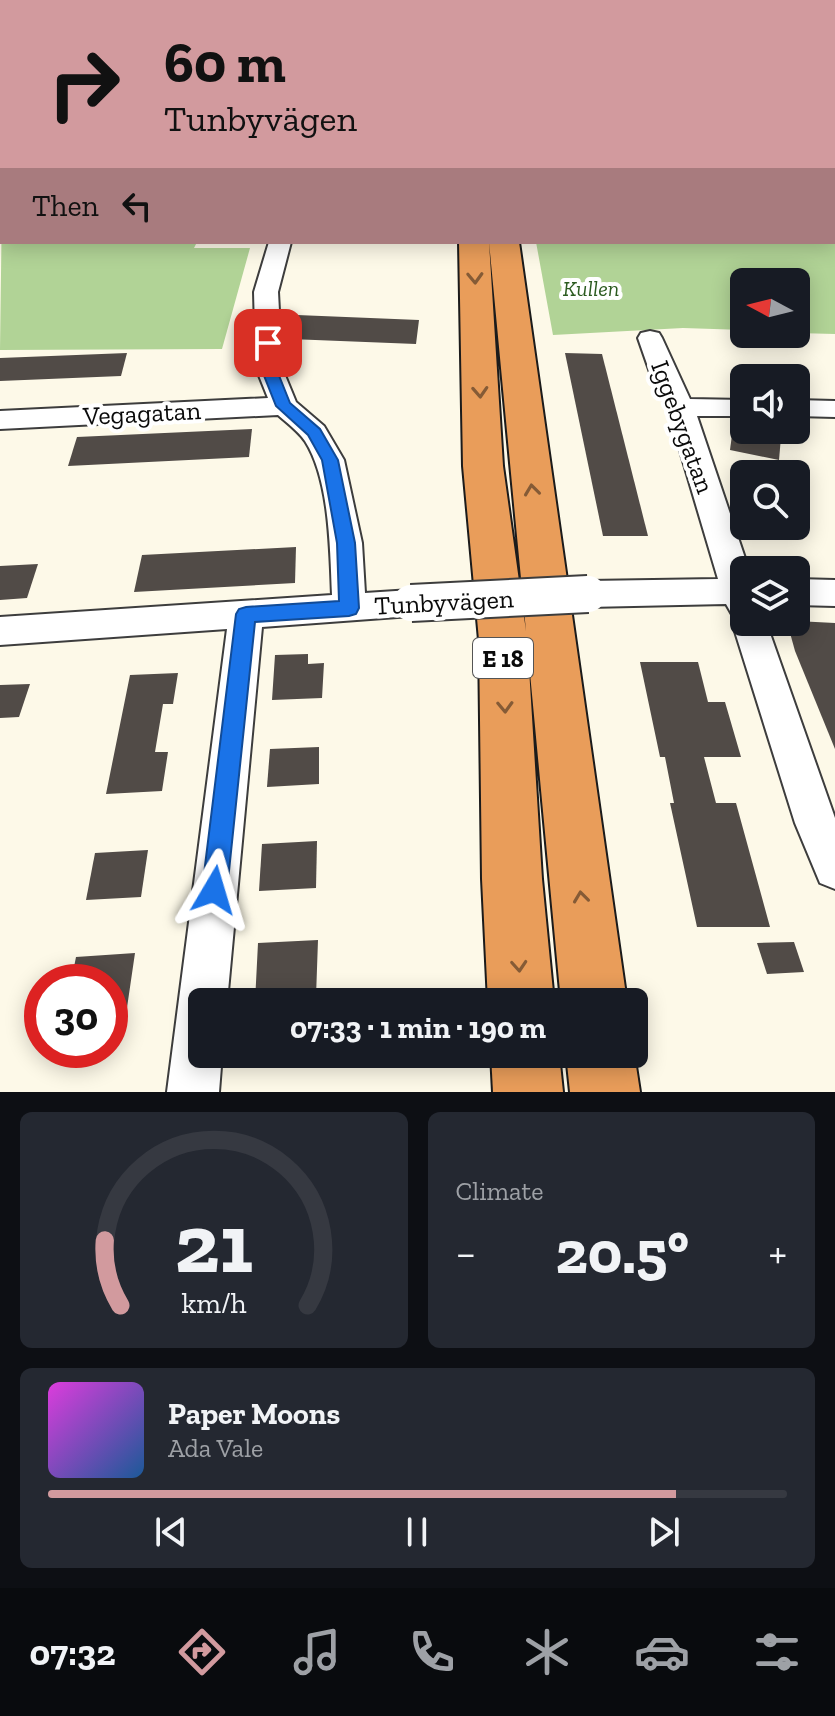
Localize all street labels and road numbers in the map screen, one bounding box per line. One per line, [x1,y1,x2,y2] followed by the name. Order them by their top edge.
[644,356,722,498] street label: Iggebygatan
[81,394,202,432] street label: Vegagatan
[374,582,515,622] street label: Tunbyvägen
[473,638,533,678] road number: E 18

